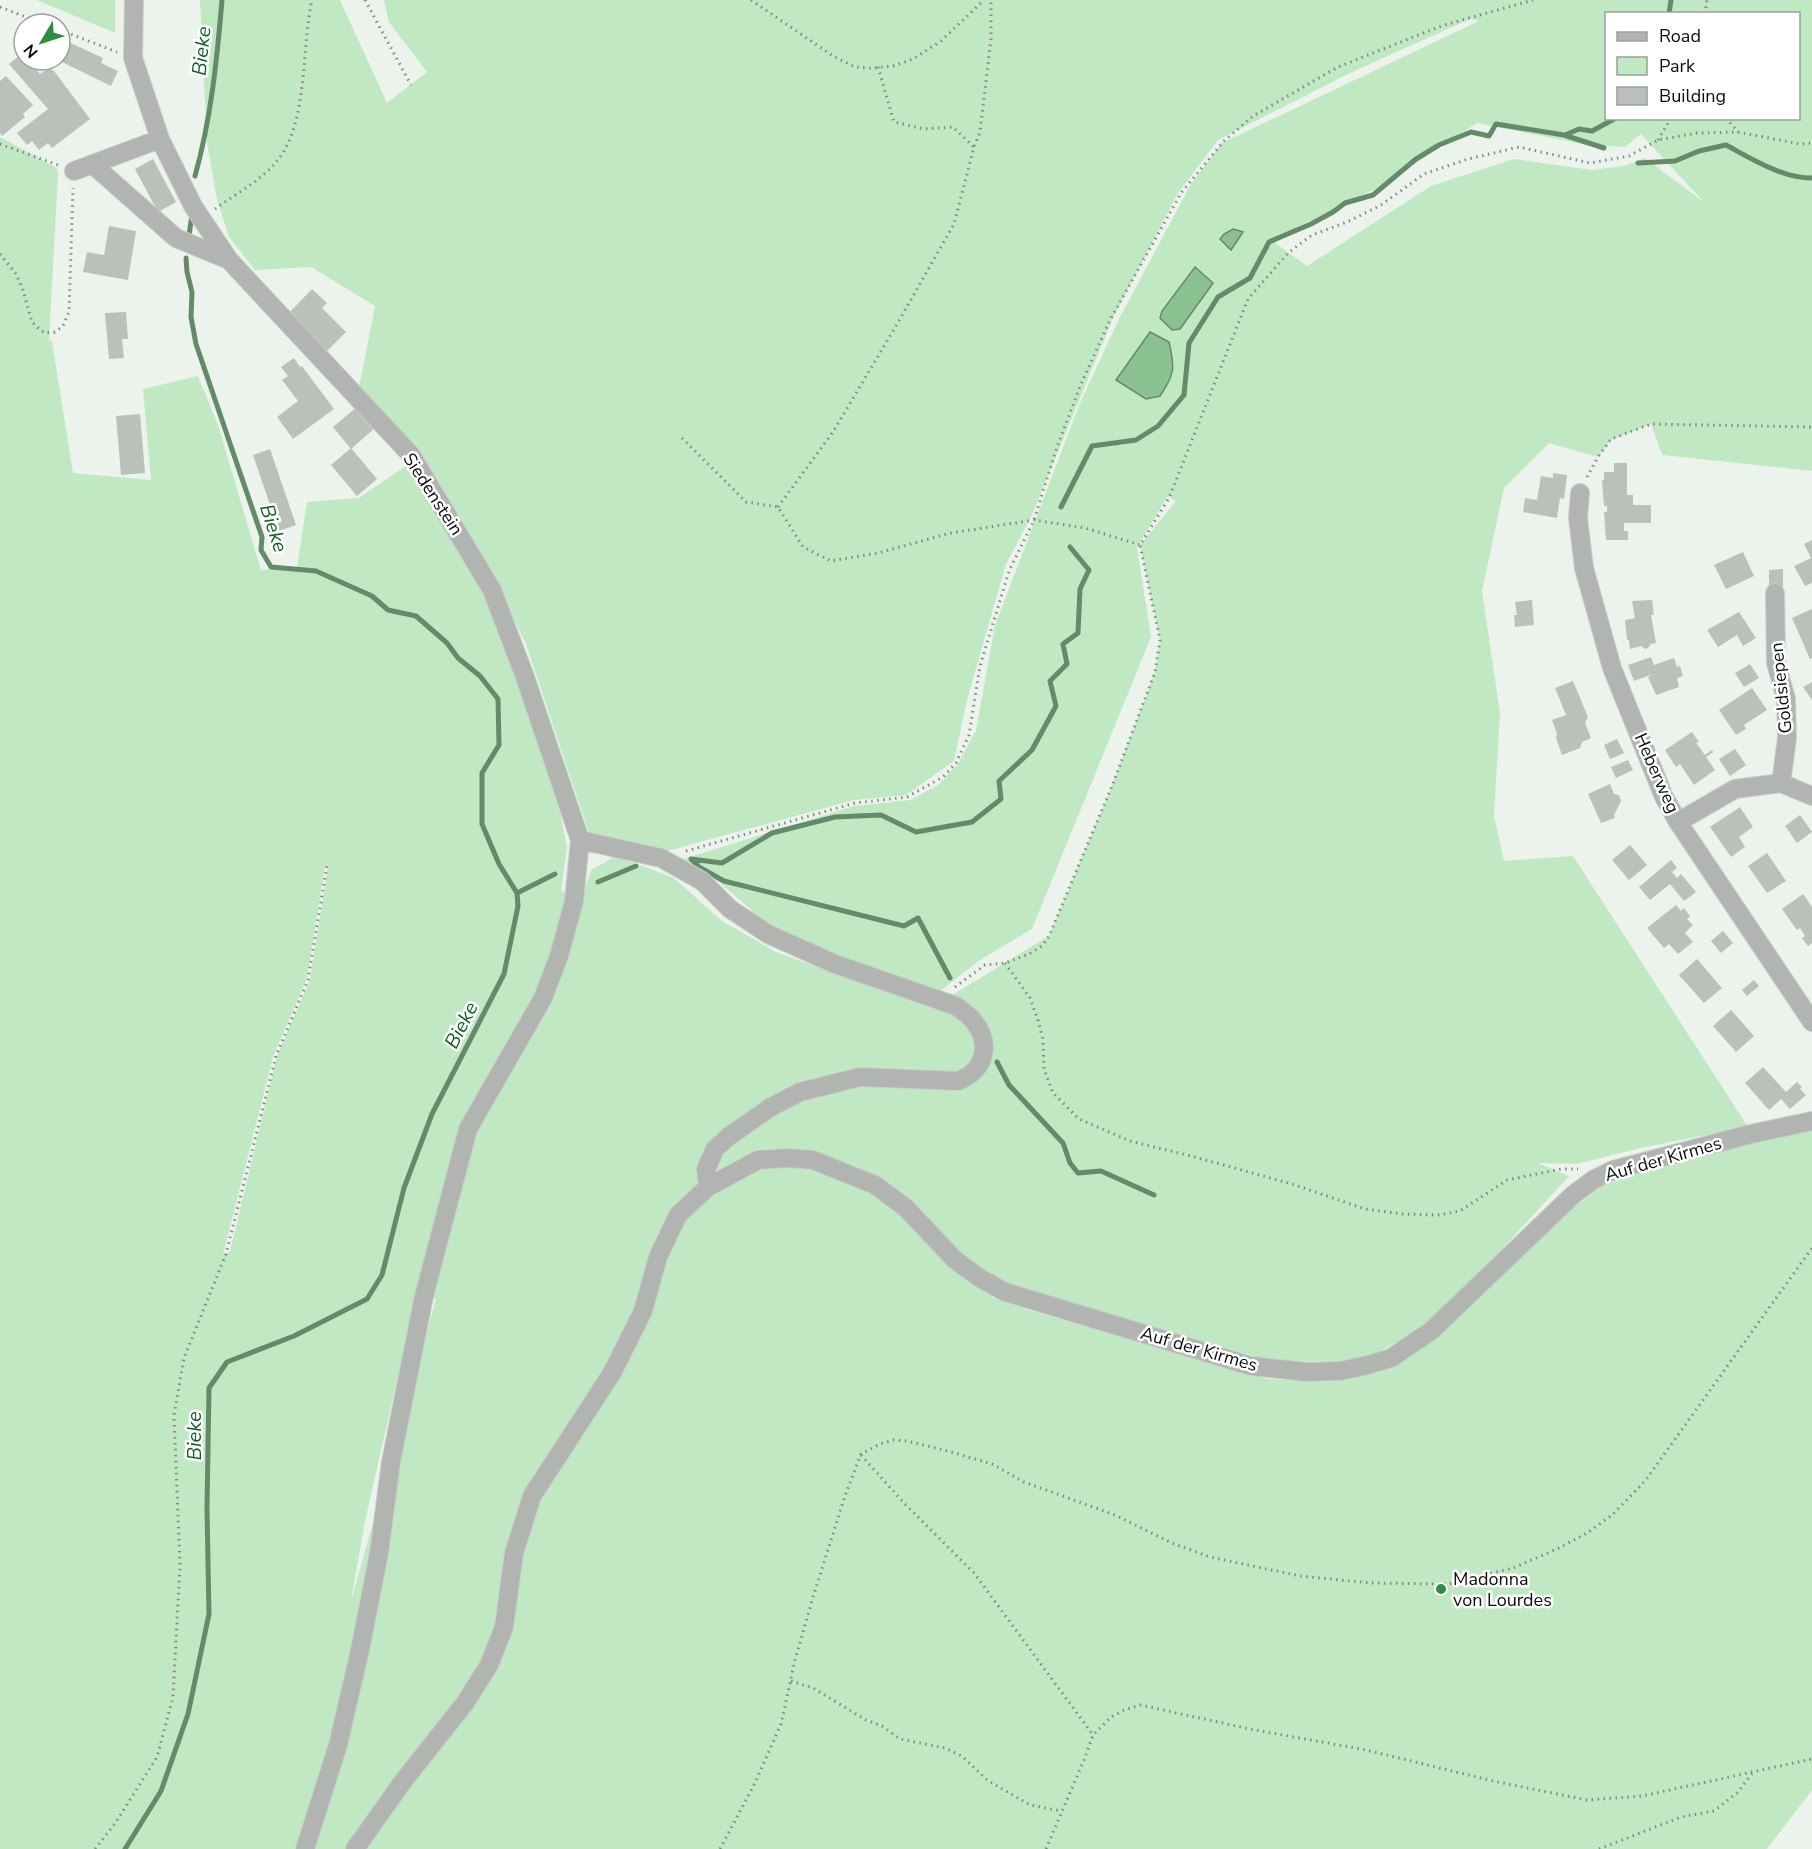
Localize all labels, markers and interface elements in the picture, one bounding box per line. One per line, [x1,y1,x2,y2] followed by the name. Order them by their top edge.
[12,12,72,72] north arrow
[1605,12,1800,120] legend
[1659,24,1701,48] text: Road
[186,25,218,77] water label: Bieke
[19,39,43,62] text: N
[1659,54,1696,78] text: Park
[1659,84,1726,108] text: Building
[397,448,469,540] street label: Siedenstein
[253,501,294,556] water label: Bieke
[1764,641,1798,735] street label: Goldsiepen
[1629,729,1685,817] street label: Heberweg
[438,997,485,1053] water label: Bieke
[1602,1131,1724,1187] street label: Auf der Kirmes
[1138,1321,1260,1377] street label: Auf der Kirmes
[181,1411,208,1461] water label: Bieke
[1453,1567,1552,1612] place label: Madonna von Lourdes
[1434,1582,1448,1596] marker: Madonna von Lourdes

